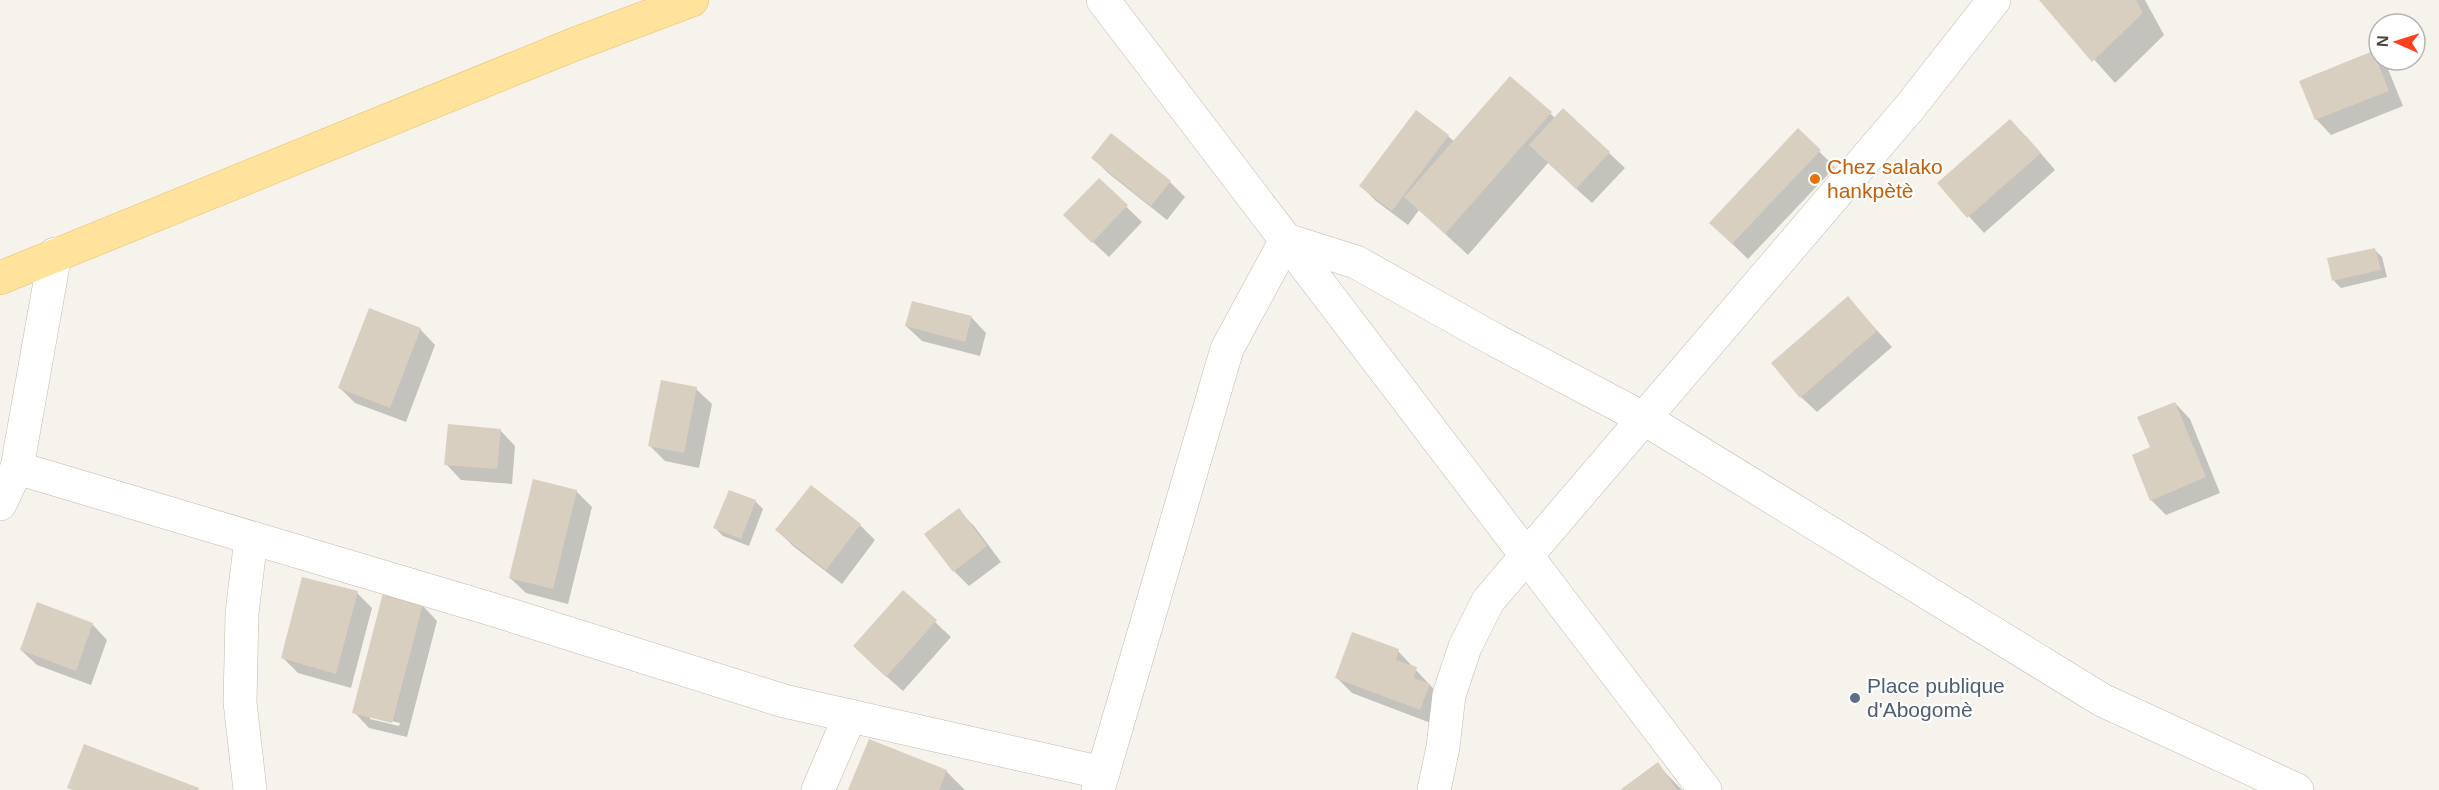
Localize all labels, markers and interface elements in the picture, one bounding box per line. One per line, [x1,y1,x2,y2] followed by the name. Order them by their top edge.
[2367,12,2427,72] north arrow
[2374,35,2391,47] text: N
[1827,155,1943,202] place label: Chez salako hankpètè
[1808,172,1822,186] marker: Chez salako hankpètè
[1867,674,2005,721] place label: Place publique d'Abogomè
[1848,691,1862,705] marker: Place publique d'Abogomè

